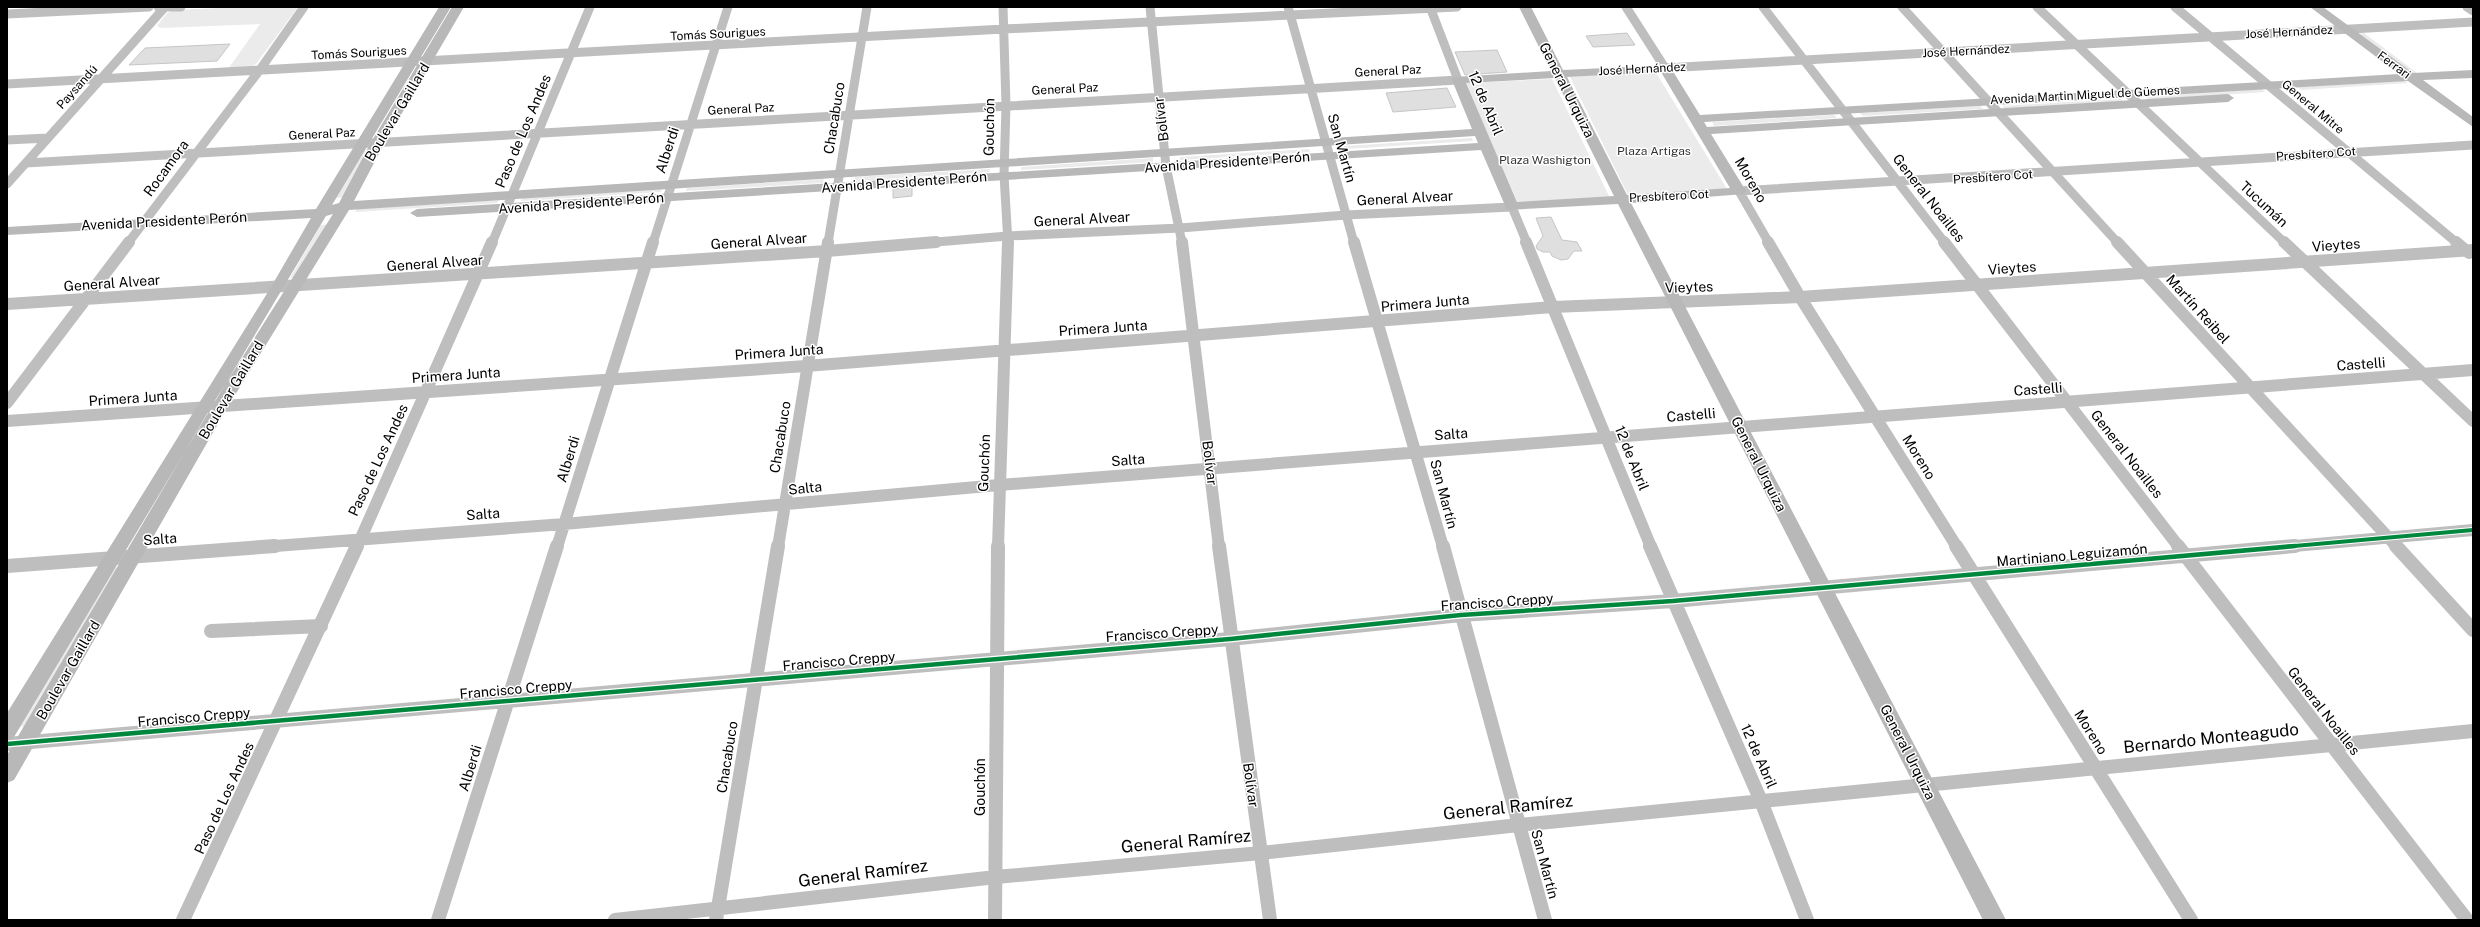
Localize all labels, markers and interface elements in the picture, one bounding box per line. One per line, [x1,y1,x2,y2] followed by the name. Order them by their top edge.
[2245,23,2333,41] street label: José Hernández
[670,25,766,43] street label: Tomás Sourigues
[1536,40,1598,140] street label: General Urquiza
[1922,42,2010,60] street label: José Hernández
[311,44,407,62] street label: Tomás Sourigues
[2375,48,2413,82] street label: Ferrari
[361,60,433,164] street label: Boulevar Gaillard
[1598,60,1686,78] street label: José Hernández
[54,62,100,112] street label: Paysandú
[1354,62,1422,80] street label: General Paz
[1465,68,1507,138] street label: 12 de Abril
[492,72,554,190] street label: Paso de Los Andes
[2279,77,2347,137] street label: General Mitre
[1031,80,1099,98] street label: General Paz
[820,81,848,155] street label: Chacabuco
[1990,83,2180,107] street label: Avenida Martin Miguel de Güemes
[1150,96,1172,142] street label: Bolívar
[980,98,998,156] street label: Gouchón
[707,100,775,118] street label: General Paz
[1325,112,1359,184] street label: San Martín
[288,125,356,143] street label: General Paz
[652,125,682,175] street label: Alberdi
[140,137,192,199] street label: Rocamora
[1617,144,1691,158] park label: Plaza Artigas
[2276,144,2357,164] street label: Presbítero Cot
[1143,148,1311,176] street label: Avenida Presidente Perón
[1890,151,1968,245] street label: General Noailles
[1499,153,1591,167] park label: Plaza Washigton
[1732,155,1770,206] street label: Moreno
[1953,167,2034,187] street label: Presbítero Cot
[820,168,988,196] street label: Avenida Presidente Perón
[2237,178,2291,230] street label: Tucumán
[1356,187,1454,209] street label: General Alvear
[1629,187,1710,205] street label: Presbítero Cot
[497,189,665,217] street label: Avenida Presidente Perón
[1033,208,1131,230] street label: General Alvear
[81,209,247,233] street label: Avenida Presidente Perón
[710,230,808,252] street label: General Alvear
[2311,235,2361,255] street label: Vieytes
[386,252,484,274] street label: General Alvear
[1987,258,2037,278] street label: Vieytes
[2163,271,2233,347] street label: Martín Reibel
[63,272,161,294] street label: General Alvear
[1665,278,1713,296] street label: Vieytes
[1380,291,1470,315] street label: Primera Junta
[1058,317,1148,339] street label: Primera Junta
[195,338,267,442] street label: Boulevar Gaillard
[734,341,824,363] street label: Primera Junta
[2336,354,2386,374] street label: Castelli
[411,364,501,386] street label: Primera Junta
[2013,379,2063,399] street label: Castelli
[88,387,178,409] street label: Primera Junta
[766,400,794,474] street label: Chacabuco
[345,401,411,519] street label: Paso de Los Andes
[1666,405,1716,425] street label: Castelli
[2088,407,2166,501] street label: General Noailles
[1728,414,1790,514] street label: General Urquiza
[1612,423,1652,493] street label: 12 de Abril
[1434,425,1468,443] street label: Salta
[1899,432,1939,482] street label: Moreno
[553,434,583,484] street label: Alberdi
[975,434,993,492] street label: Gouchón
[1199,440,1221,486] street label: Bolívar
[1111,451,1145,469] street label: Salta
[1427,458,1461,530] street label: San Martín
[787,478,823,498] street label: Salta
[466,505,500,523] street label: Salta
[143,530,177,548] street label: Salta
[1996,540,2148,570] street label: Martiniano Leguizamón
[1440,590,1555,614] street label: Francisco Creppy
[33,618,103,722] street label: Boulevar Gaillard
[1105,621,1220,645] street label: Francisco Creppy
[782,648,897,674] street label: Francisco Creppy
[2285,664,2363,758] street label: General Noailles
[459,676,574,702] street label: Francisco Creppy
[1877,702,1939,802] street label: General Urquiza
[137,704,252,730] street label: Francisco Creppy
[2071,707,2111,757] street label: Moreno
[2122,719,2300,757] street label: Bernardo Monteagudo
[713,720,741,794] street label: Chacabuco
[1738,721,1780,791] street label: 12 de Abril
[191,739,257,857] street label: Paso de Los Andes
[455,743,485,793] street label: Alberdi
[972,758,988,816] street label: Gouchón
[1240,762,1262,808] street label: Bolívar
[1442,790,1574,824] street label: General Ramírez
[1120,825,1252,857] street label: General Ramírez
[1528,828,1562,900] street label: San Martín
[797,855,929,891] street label: General Ramírez

